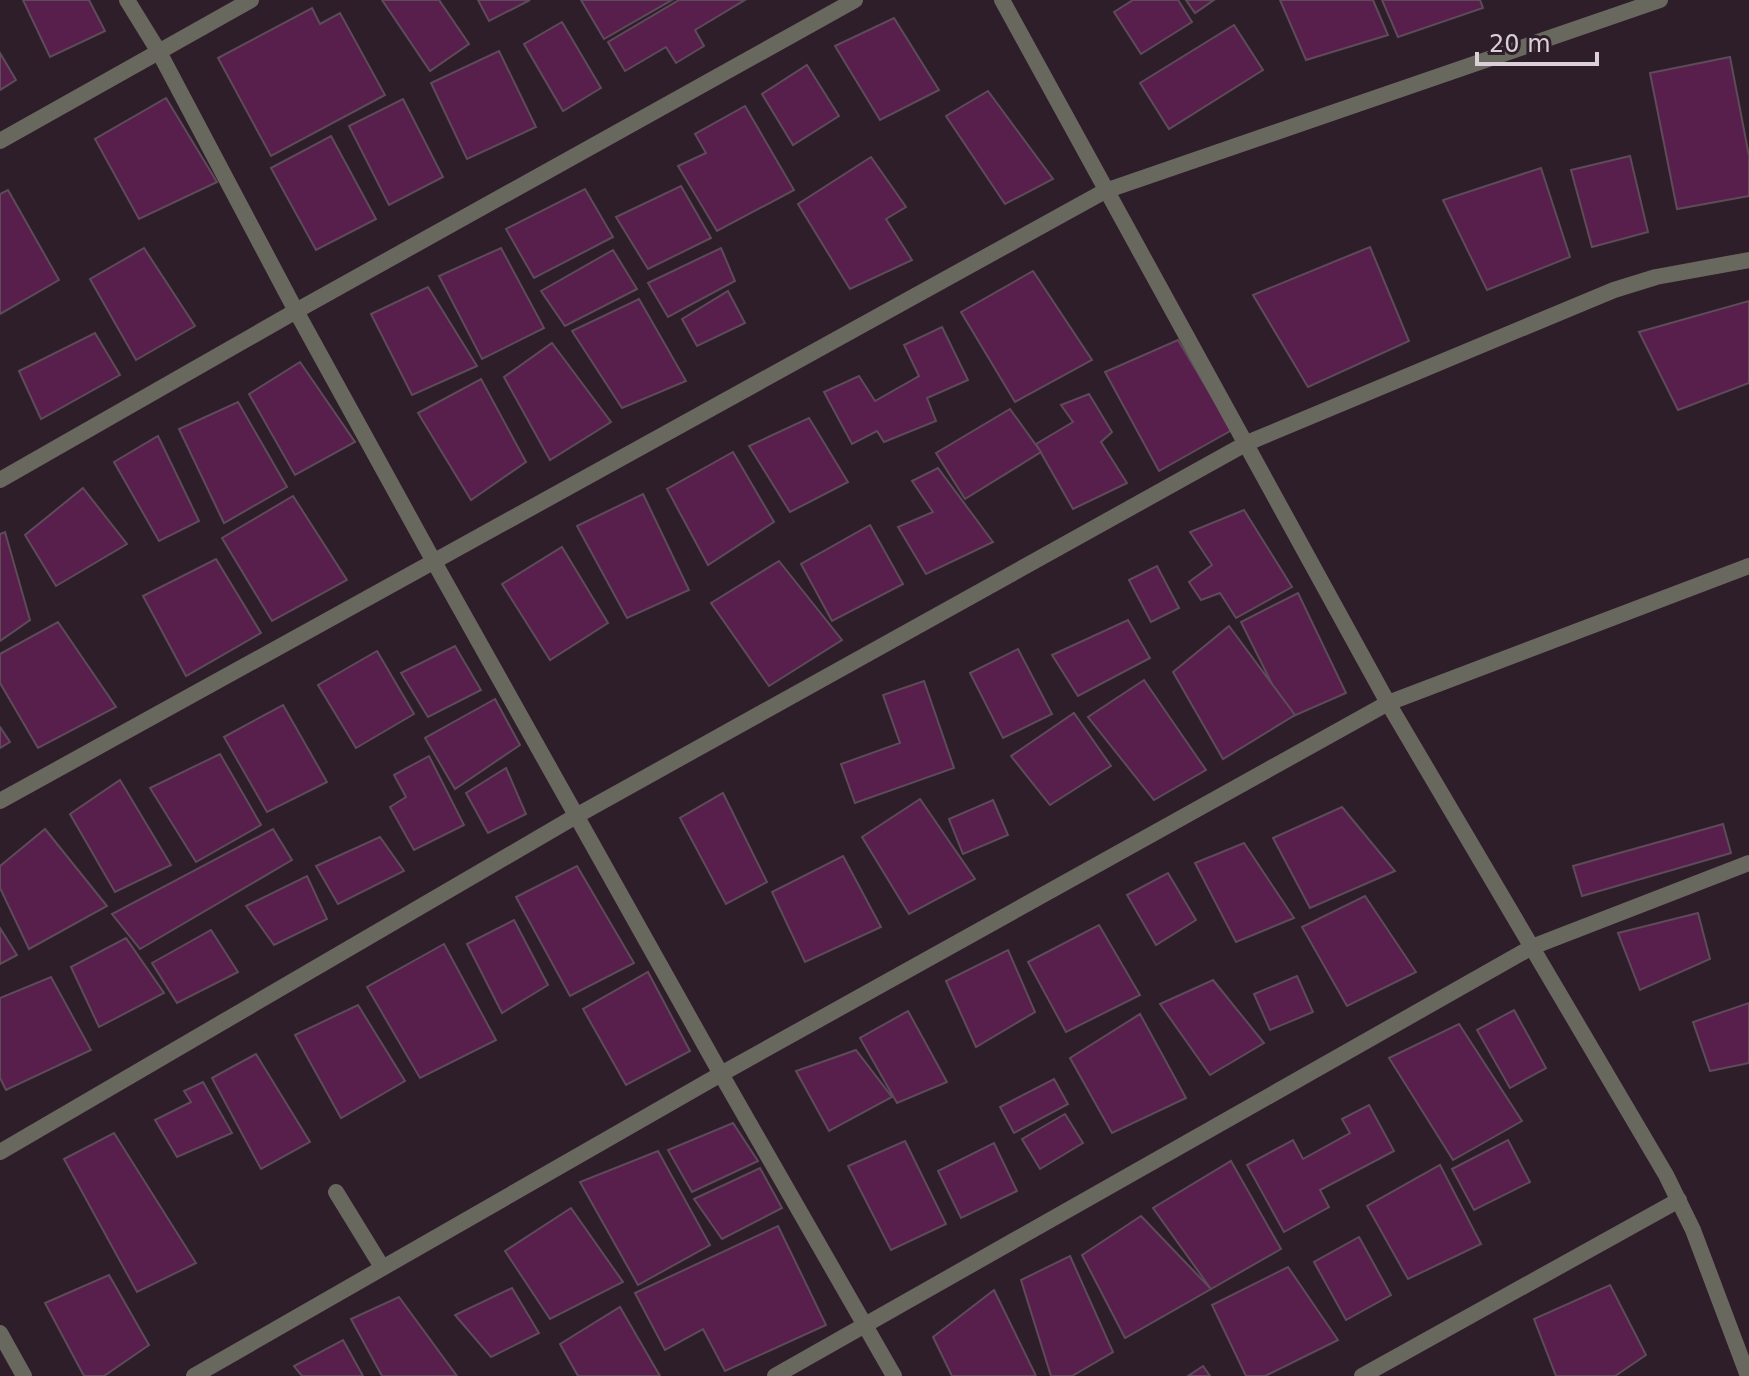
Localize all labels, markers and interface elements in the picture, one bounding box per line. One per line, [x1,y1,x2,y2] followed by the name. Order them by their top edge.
[1477,16,1597,66] scale bar
[1489,30,1551,58] text: 20 m

